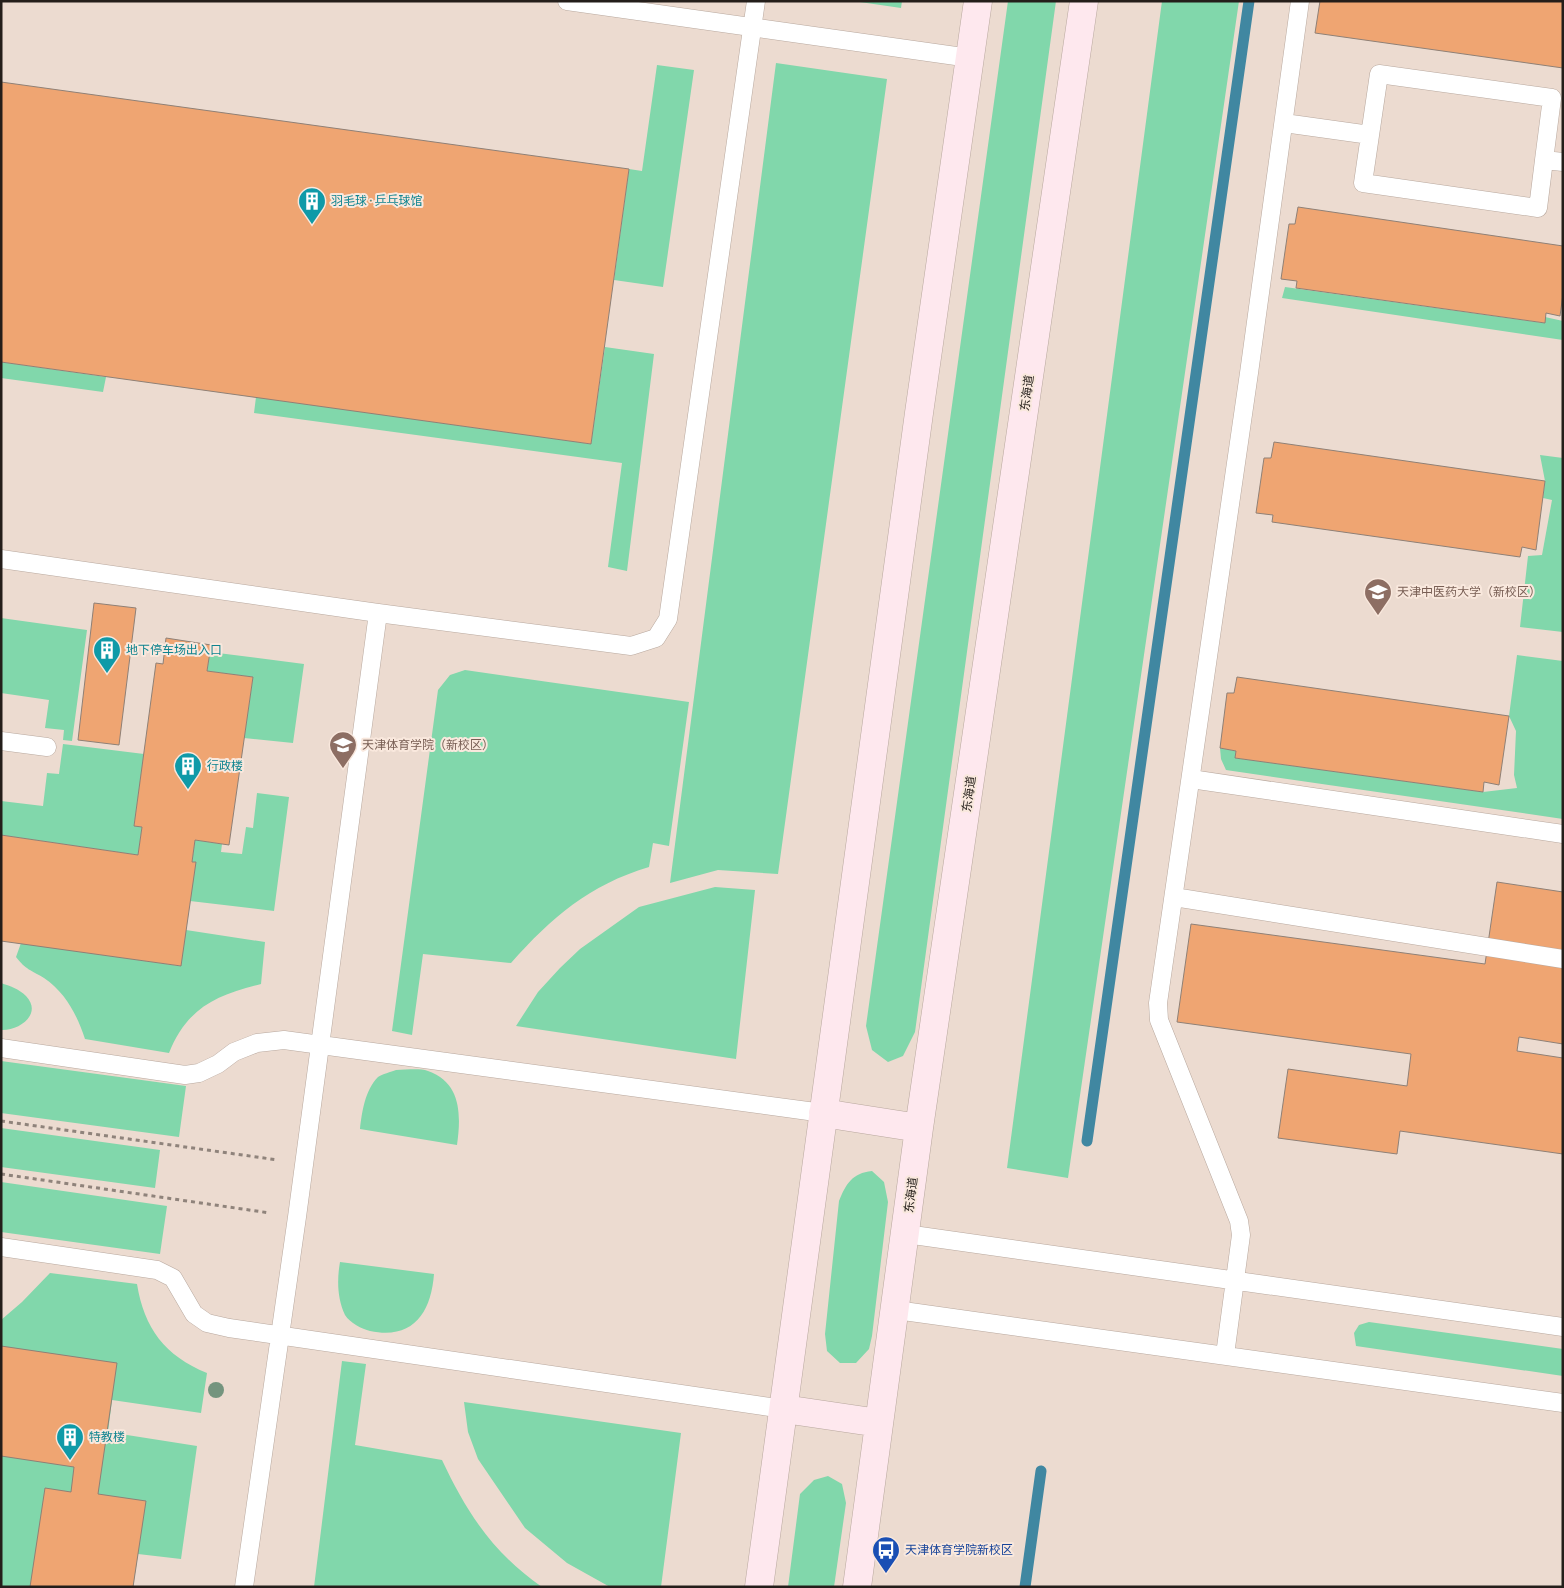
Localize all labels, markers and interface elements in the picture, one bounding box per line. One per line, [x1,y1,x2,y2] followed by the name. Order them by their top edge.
[297,186,327,225] building icon: 羽毛球 · 乒乓球馆
[331,192,423,209] place label: 羽毛球 · 乒乓球馆
[1016,374,1037,412] street label: 东海道
[1363,577,1393,616] school or university icon: 天津中医药大学（新校区）
[1397,583,1541,600] place label: 天津中医药大学（新校区）
[92,635,122,674] building icon: 地下停车场出入口
[126,641,222,658] place label: 地下停车场出入口
[328,730,358,769] school or university icon: 天津体育学院（新校区）
[362,736,494,753] place label: 天津体育学院（新校区）
[173,751,203,790] building icon: 行政楼
[207,757,243,774] place label: 行政楼
[958,775,979,813] street label: 东海道
[900,1176,921,1214] street label: 东海道
[55,1422,85,1461] building icon: 特教楼
[89,1428,125,1445] place label: 特教楼
[871,1535,901,1574] bus stop icon: 天津体育学院新校区
[905,1541,1013,1558] place label: 天津体育学院新校区

